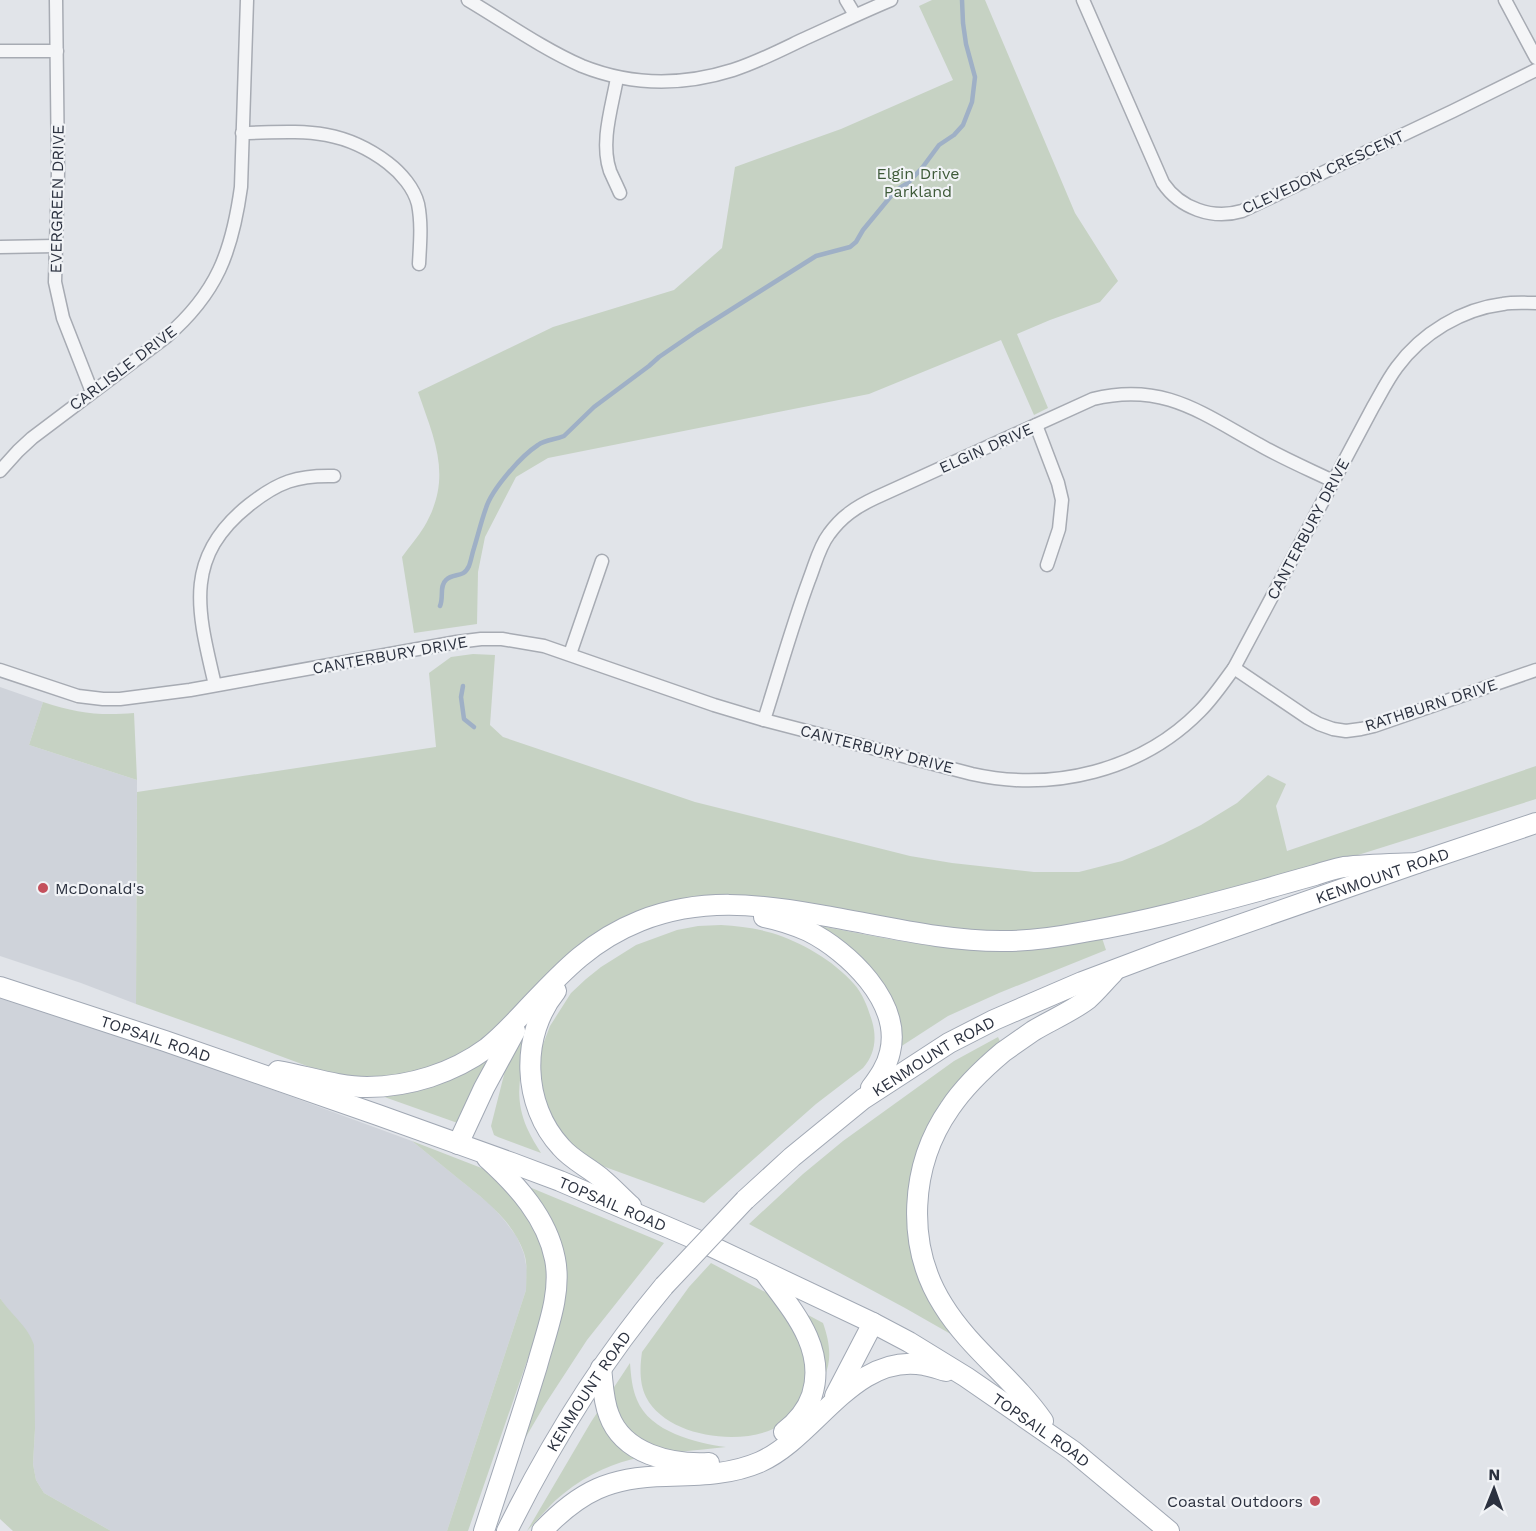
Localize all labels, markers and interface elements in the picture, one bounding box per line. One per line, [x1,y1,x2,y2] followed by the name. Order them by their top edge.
[46,125,68,273] street label: EVERGREEN DRIVE
[1239,126,1407,218] street label: CLEVEDON CRESCENT
[876,164,960,201] park label: Elgin Drive Parkland
[66,321,180,415] street label: CARLISLE DRIVE
[936,419,1036,477] street label: ELGIN DRIVE
[1263,455,1353,603] street label: CANTERBURY DRIVE
[311,632,469,678] street label: CANTERBURY DRIVE
[1362,675,1500,735] street label: RATHBURN DRIVE
[798,721,956,777] street label: CANTERBURY DRIVE
[1313,843,1451,907] street label: KENMOUNT ROAD
[55,879,145,898] place label: McDonald's
[36,881,50,895] marker: McDonald's
[98,1011,214,1066] street label: TOPSAIL ROAD
[868,1012,998,1100] street label: KENMOUNT ROAD
[556,1172,669,1235] street label: TOPSAIL ROAD
[542,1327,635,1455] street label: KENMOUNT ROAD
[989,1389,1094,1471] street label: TOPSAIL ROAD
[1464,1459,1524,1519] north arrow
[1488,1465,1500,1484] text: N
[1167,1492,1303,1511] place label: Coastal Outdoors
[1308,1494,1322,1508] marker: Coastal Outdoors

